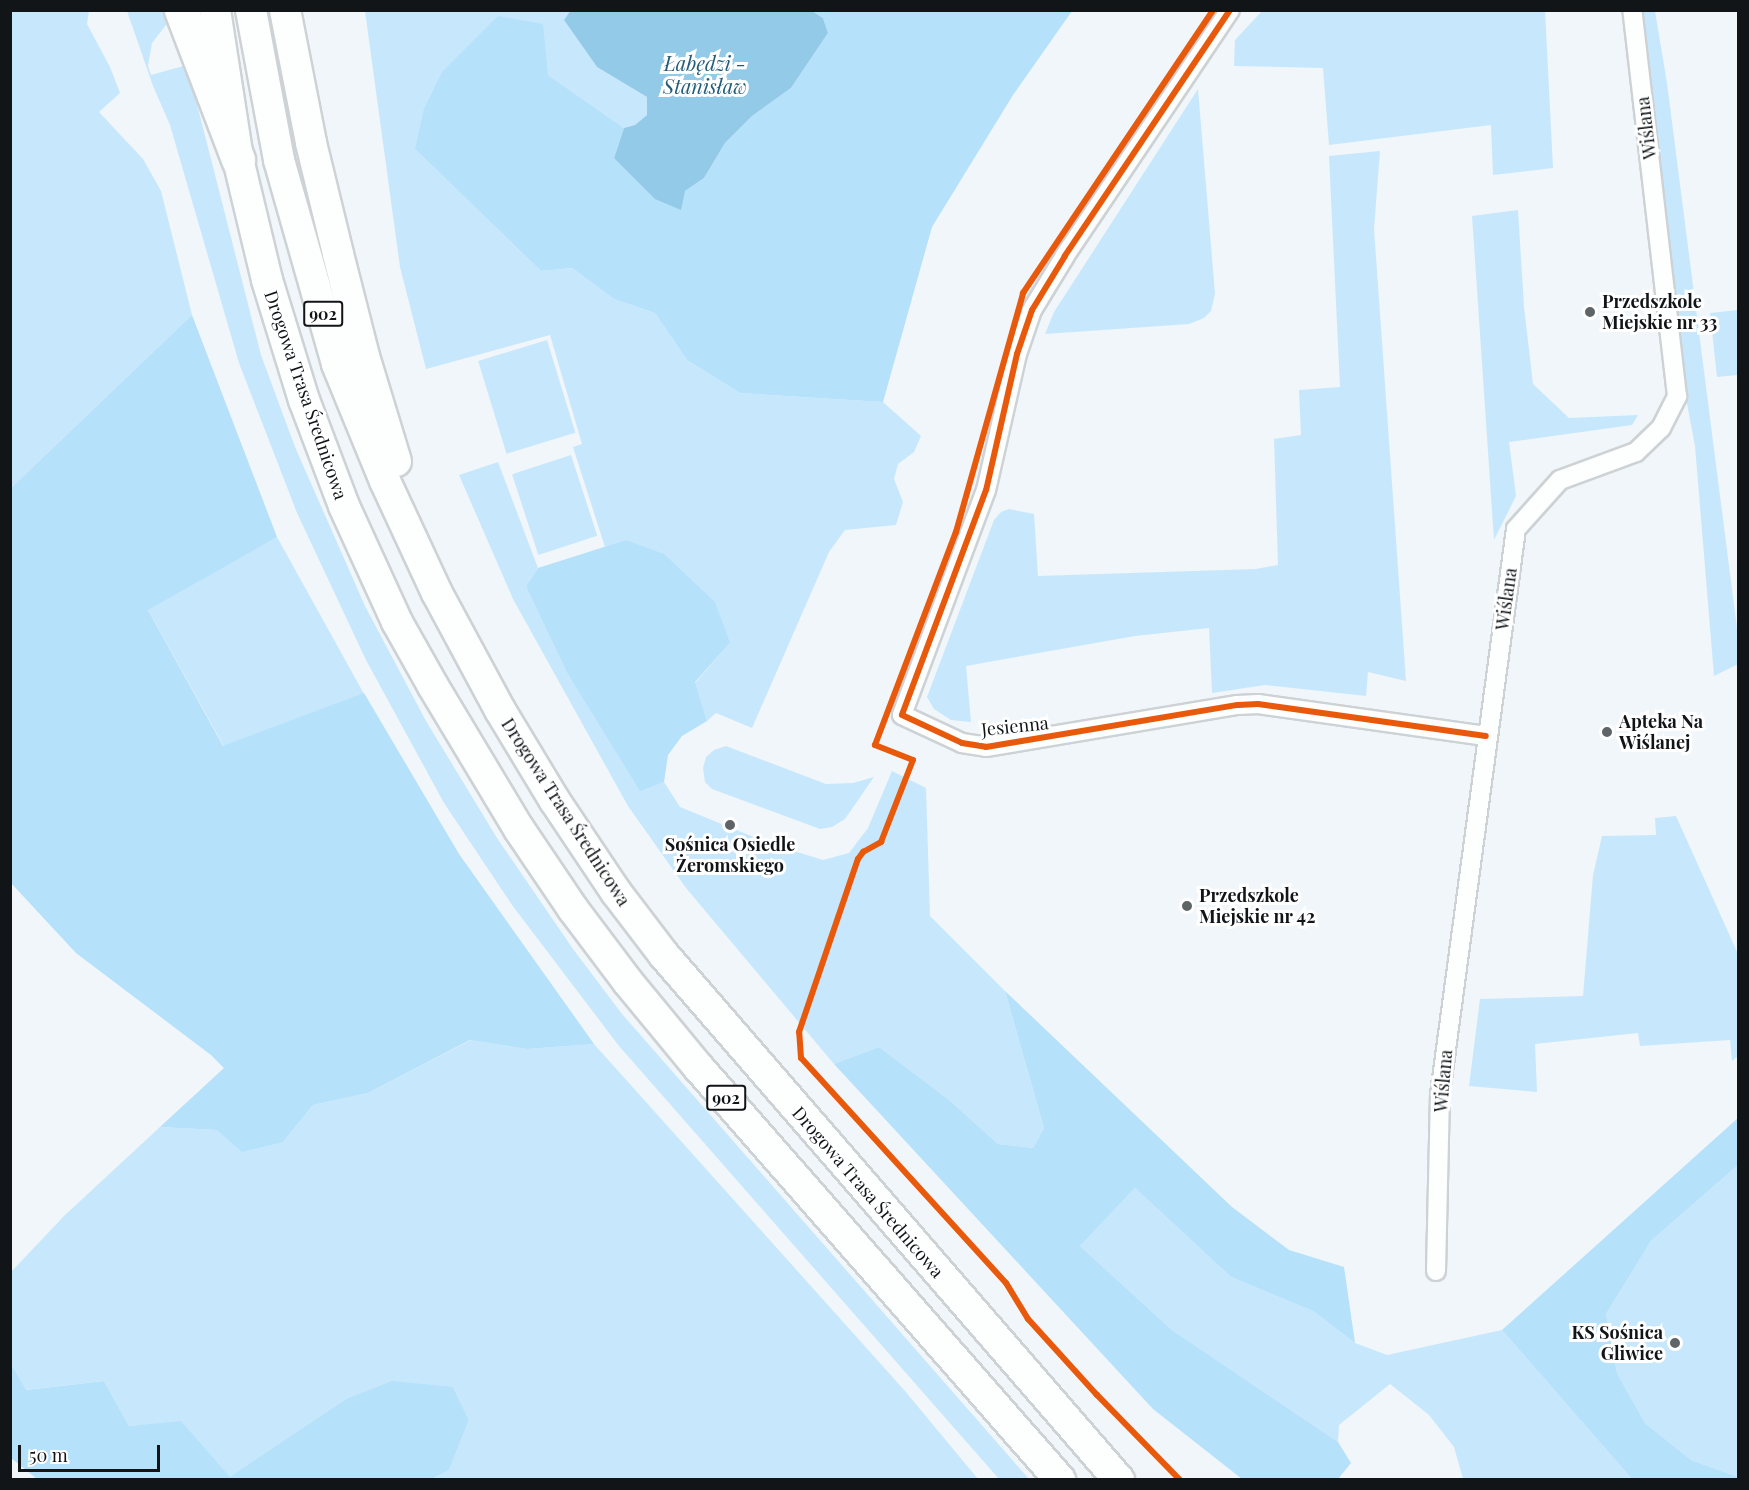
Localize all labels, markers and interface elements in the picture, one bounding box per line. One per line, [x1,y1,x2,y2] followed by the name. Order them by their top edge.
[663,51,747,98] water label: Łabędzi - Stanisław
[1631,95,1661,161] street label: Wiślana
[260,287,352,503] street label: Drogowa Trasa Średnicowa
[1602,291,1718,334] place label: Przedszkole Miejskie nr 33
[302,301,344,327] road number: 902
[1583,305,1597,319] marker: Przedszkole Miejskie nr 33
[1491,566,1521,632] street label: Wiślana
[1619,711,1703,754] place label: Apteka Na Wiślanej
[980,712,1050,740] street label: Jesienna
[497,714,635,910] street label: Drogowa Trasa Średnicowa
[1600,725,1614,739] marker: Apteka Na Wiślanej
[723,818,737,832] marker: Sośnica Osiedle Żeromskiego
[665,834,795,876] place label: Sośnica Osiedle Żeromskiego
[1199,885,1316,928] place label: Przedszkole Miejskie nr 42
[1180,899,1194,913] marker: Przedszkole Miejskie nr 42
[1429,1049,1457,1113] street label: Wiślana
[705,1085,747,1111] road number: 902
[787,1102,949,1282] street label: Drogowa Trasa Średnicowa
[1571,1322,1663,1364] place label: KS Sośnica Gliwice
[1668,1336,1682,1350] marker: KS Sośnica Gliwice
[21,1433,164,1471] scale bar
[29,1443,68,1467] text: 50 m

